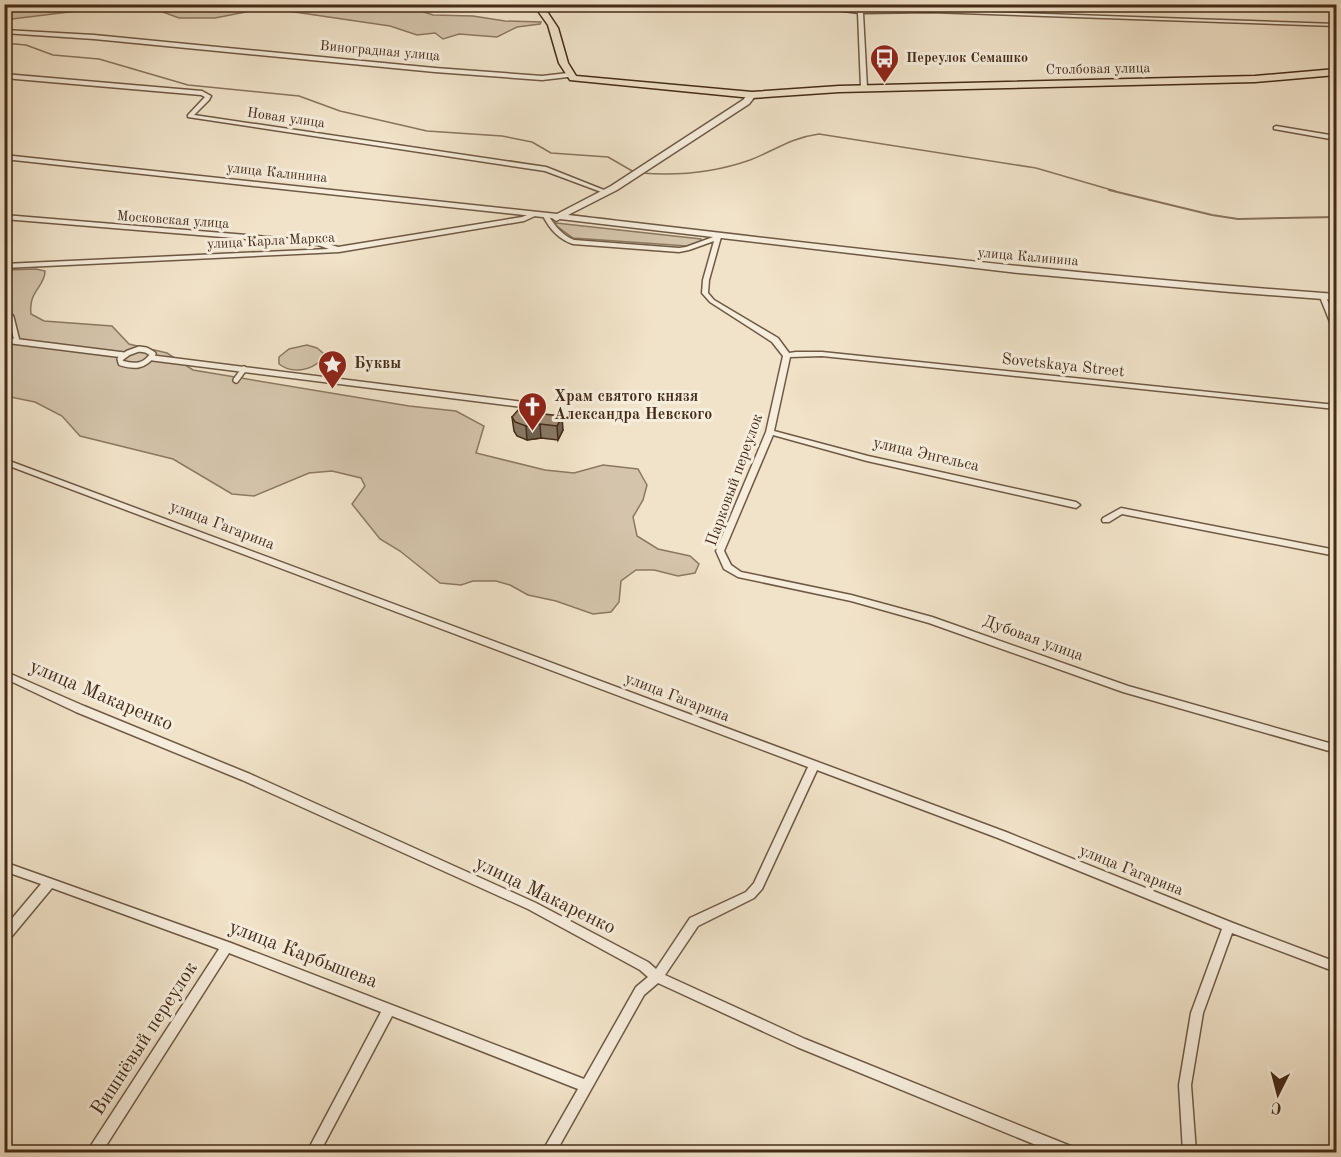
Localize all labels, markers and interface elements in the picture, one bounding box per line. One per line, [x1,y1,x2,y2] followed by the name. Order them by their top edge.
[319,39,441,63] street label: Виноградная улица
[869,42,901,84] bus stop icon: Переулок Семашко
[906,51,1028,65] place label: Переулок Семашко
[1046,61,1150,77] street label: Столбовая улица
[246,106,326,130] street label: Новая улица
[226,161,328,185] street label: улица Калинина
[116,209,230,231] street label: Московская улица
[207,231,335,251] street label: улица Карла Маркса
[977,246,1079,268] street label: улица Калинина
[317,348,349,390] place icon: Буквы
[1001,352,1126,380] street label: Sovetskaya Street
[354,356,401,372] place label: Буквы
[554,389,712,423] place label: Храм святого князя Александра Невского
[517,390,549,432] church icon: Храм святого князя Александра Невского
[704,412,766,548] street label: Парковый переулок
[871,435,981,475] street label: улица Энгельса
[167,499,277,553] street label: улица Гагарина
[981,613,1085,665] street label: Дубовая улица
[26,657,176,735] street label: улица Макаренко
[622,671,732,725] street label: улица Гагарина
[1077,843,1185,899] street label: улица Гагарина
[471,853,619,939] street label: улица Макаренко
[226,917,380,993] street label: улица Карбышева
[88,959,202,1119] street label: Вишнёвый переулок
[1248,1064,1308,1124] north arrow
[1271,1098,1283,1115] text: С

